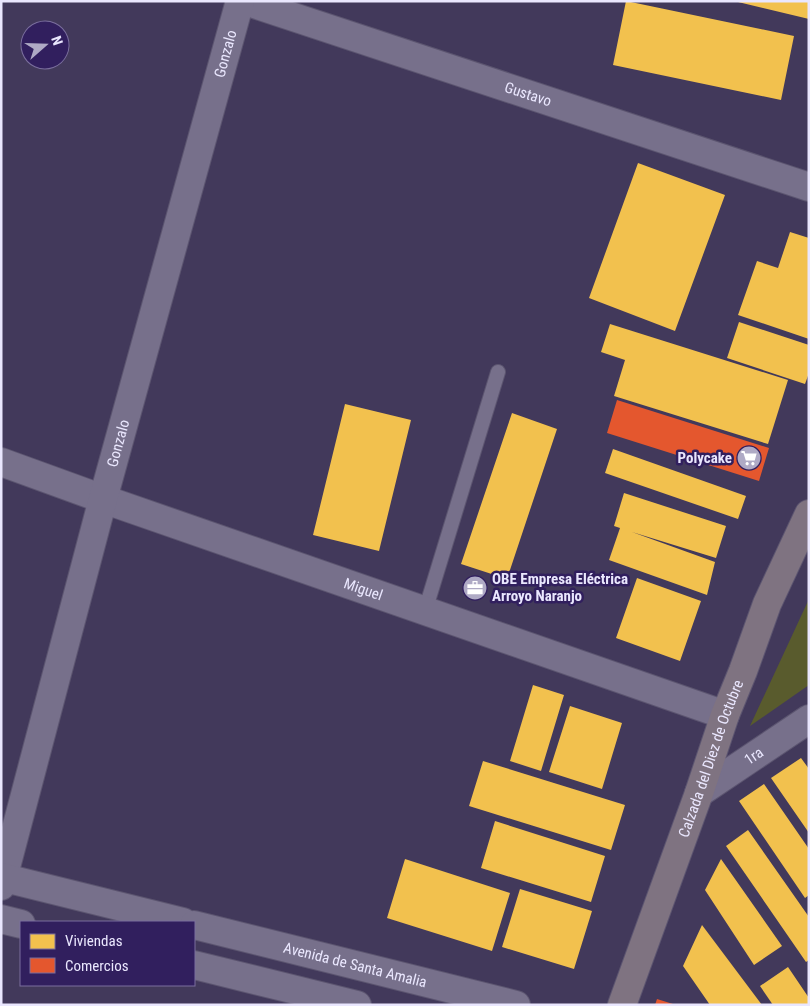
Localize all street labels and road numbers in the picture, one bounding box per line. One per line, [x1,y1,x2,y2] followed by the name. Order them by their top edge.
[210,28,241,79] street label: Gonzalo
[502,78,554,110] street label: Gustavo
[103,418,133,469] street label: Gonzalo
[341,574,385,604] street label: Miguel
[675,677,747,840] street label: Calzada del Diez de Octubre
[741,743,767,769] street label: 1ra
[282,939,429,991] street label: Avenida de Santa Amalia

